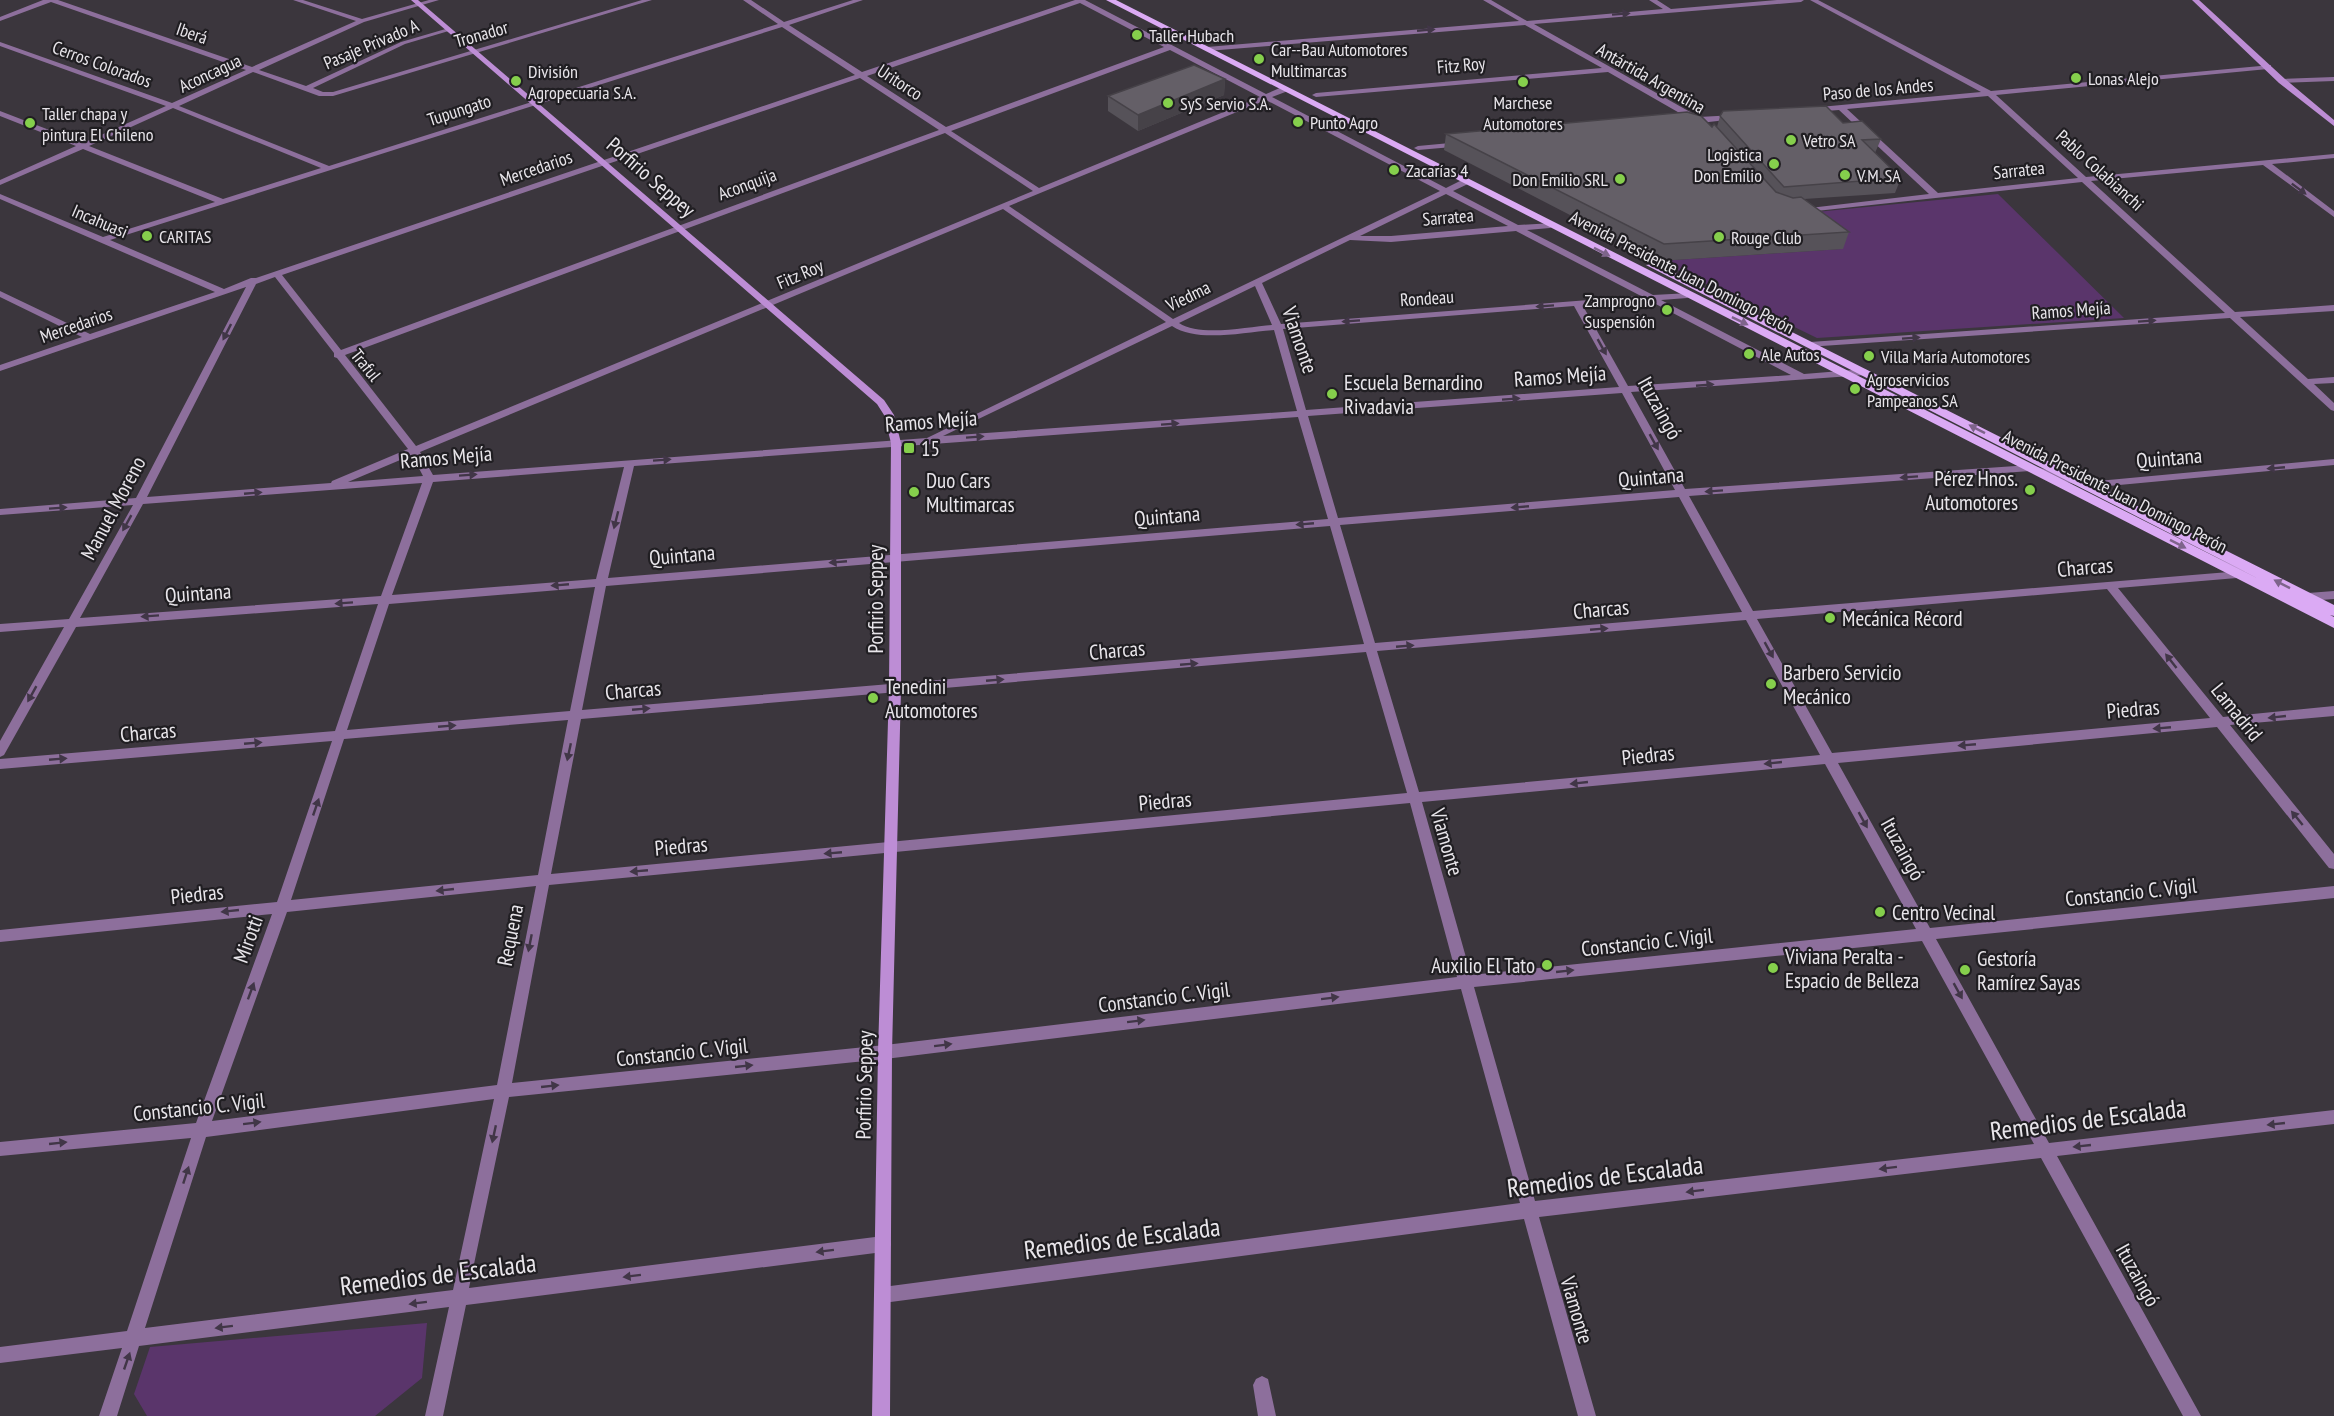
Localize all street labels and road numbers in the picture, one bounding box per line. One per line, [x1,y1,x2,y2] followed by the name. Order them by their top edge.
[320,13,423,74] street label: Pasaje Privado A
[451,15,511,53] street label: Tronador
[173,17,211,49] street label: Iberá
[49,35,155,93] street label: Cerros Colorados
[1593,38,1709,118] street label: Antártida Argentina
[175,49,245,97] street label: Aconcagua
[1436,51,1486,79] street label: Fitz Roy
[873,59,927,105] street label: Uritorco
[1822,73,1934,105] street label: Paso de los Andes
[424,89,494,131] street label: Tupungato
[2051,125,2149,215] street label: Pablo Colabianchi
[601,131,701,223] street label: Porfirio Seppey
[497,145,575,191] street label: Mercedarios
[1992,156,2046,184] street label: Sarratea
[715,163,779,205] street label: Aconquija
[69,199,131,243] street label: Incahuasi
[1421,203,1475,231] street label: Sarratea
[1566,205,1798,339] street label: Avenida Presidente Juan Domingo Perón
[773,254,827,294] street label: Fitz Roy
[1161,275,1214,317] street label: Viedma
[1399,285,1455,311] street label: Rondeau
[2031,296,2111,324] street label: Ramos Mejía
[37,302,115,348] street label: Mercedarios
[1276,302,1324,377] street label: Viamonte
[346,344,387,387] street label: Traful
[1513,359,1607,393] street label: Ramos Mejía
[1632,372,1688,444] street label: Ituzaingó
[884,404,978,438] street label: Ramos Mejía
[1999,424,2231,558] street label: Avenida Presidente Juan Domingo Perón
[399,440,493,474] street label: Ramos Mejía
[2135,442,2203,474] street label: Quintana
[74,452,152,564] street label: Manuel Moreno
[1617,461,1685,493] street label: Quintana
[1133,500,1201,532] street label: Quintana
[648,539,716,571] street label: Quintana
[862,544,889,653] street label: Porfirio Seppey
[2056,551,2114,583] street label: Charcas
[164,577,232,609] street label: Quintana
[1572,593,1630,625] street label: Charcas
[1088,634,1146,666] street label: Charcas
[604,674,662,706] street label: Charcas
[2205,677,2269,747] street label: Lamadrid
[2105,693,2161,725] street label: Piedras
[119,716,177,748] street label: Charcas
[1620,739,1676,771] street label: Piedras
[1137,785,1193,817] street label: Piedras
[1424,804,1469,879] street label: Viamonte
[1875,813,1931,885] street label: Ituzaingó
[653,830,709,862] street label: Piedras
[2064,872,2198,912] street label: Constancio C. Vigil
[169,878,225,910] street label: Piedras
[491,902,529,968] street label: Requena
[227,911,269,967] street label: Mirotti
[1580,922,1714,962] street label: Constancio C. Vigil
[1097,976,1231,1018] street label: Constancio C. Vigil
[850,1030,878,1140] street label: Porfirio Seppey
[615,1032,749,1072] street label: Constancio C. Vigil
[132,1087,266,1127] street label: Constancio C. Vigil
[1988,1091,2188,1147] street label: Remedios de Escalada
[1505,1148,1705,1204] street label: Remedios de Escalada
[1022,1210,1222,1266] street label: Remedios de Escalada
[2110,1239,2166,1311] street label: Ituzaingó
[338,1246,538,1302] street label: Remedios de Escalada
[1554,1272,1599,1347] street label: Viamonte

